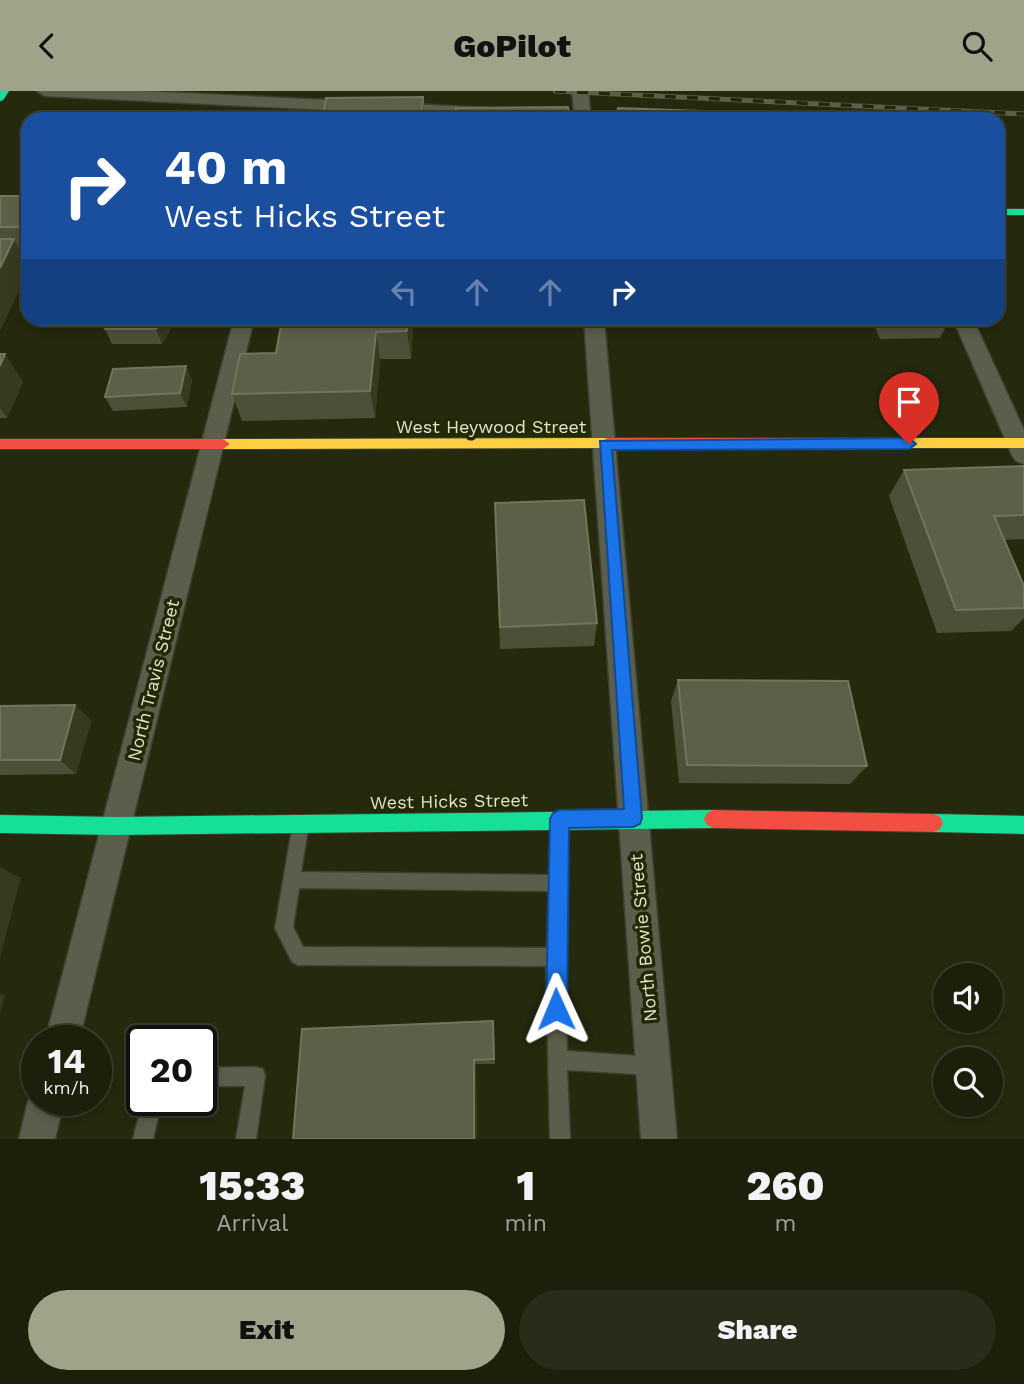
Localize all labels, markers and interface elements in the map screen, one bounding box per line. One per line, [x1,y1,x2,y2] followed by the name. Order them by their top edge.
[28,27,66,65] icon: back
[453,27,571,65] text: GoPilot
[958,27,996,65] icon: search
[164,138,287,196] text: 40 m
[49,140,140,231] icon: right
[164,197,445,235] text: West Hicks Street
[385,273,423,311] icon: left
[458,273,496,311] icon: ahead
[531,273,569,311] icon: ahead
[604,273,642,311] icon: right
[879,372,939,444] pin
[890,383,928,421] icon: arrive
[396,416,587,437] street label: West Heywood Street
[123,597,183,763] street label: North Travis Street
[370,789,529,813] street label: West Hicks Street
[625,853,661,1023] street label: North Bowie Street
[933,963,1003,1117] map controls
[933,963,1003,1033] button: sound
[519,972,593,1046] position arrow
[126,1025,217,1116] speed limit sign: 20
[48,1040,85,1082] text: 14
[933,1047,1003,1117] button: search
[43,1077,90,1098] text: km/h
[199,1161,305,1210] text: 15:33
[516,1161,535,1210] text: 1
[746,1161,825,1210] text: 260
[216,1210,288,1237] text: Arrival
[505,1210,547,1237] text: min
[774,1210,796,1237] text: m
[28,1290,505,1370] button: Exit
[519,1290,996,1370] button: Share

